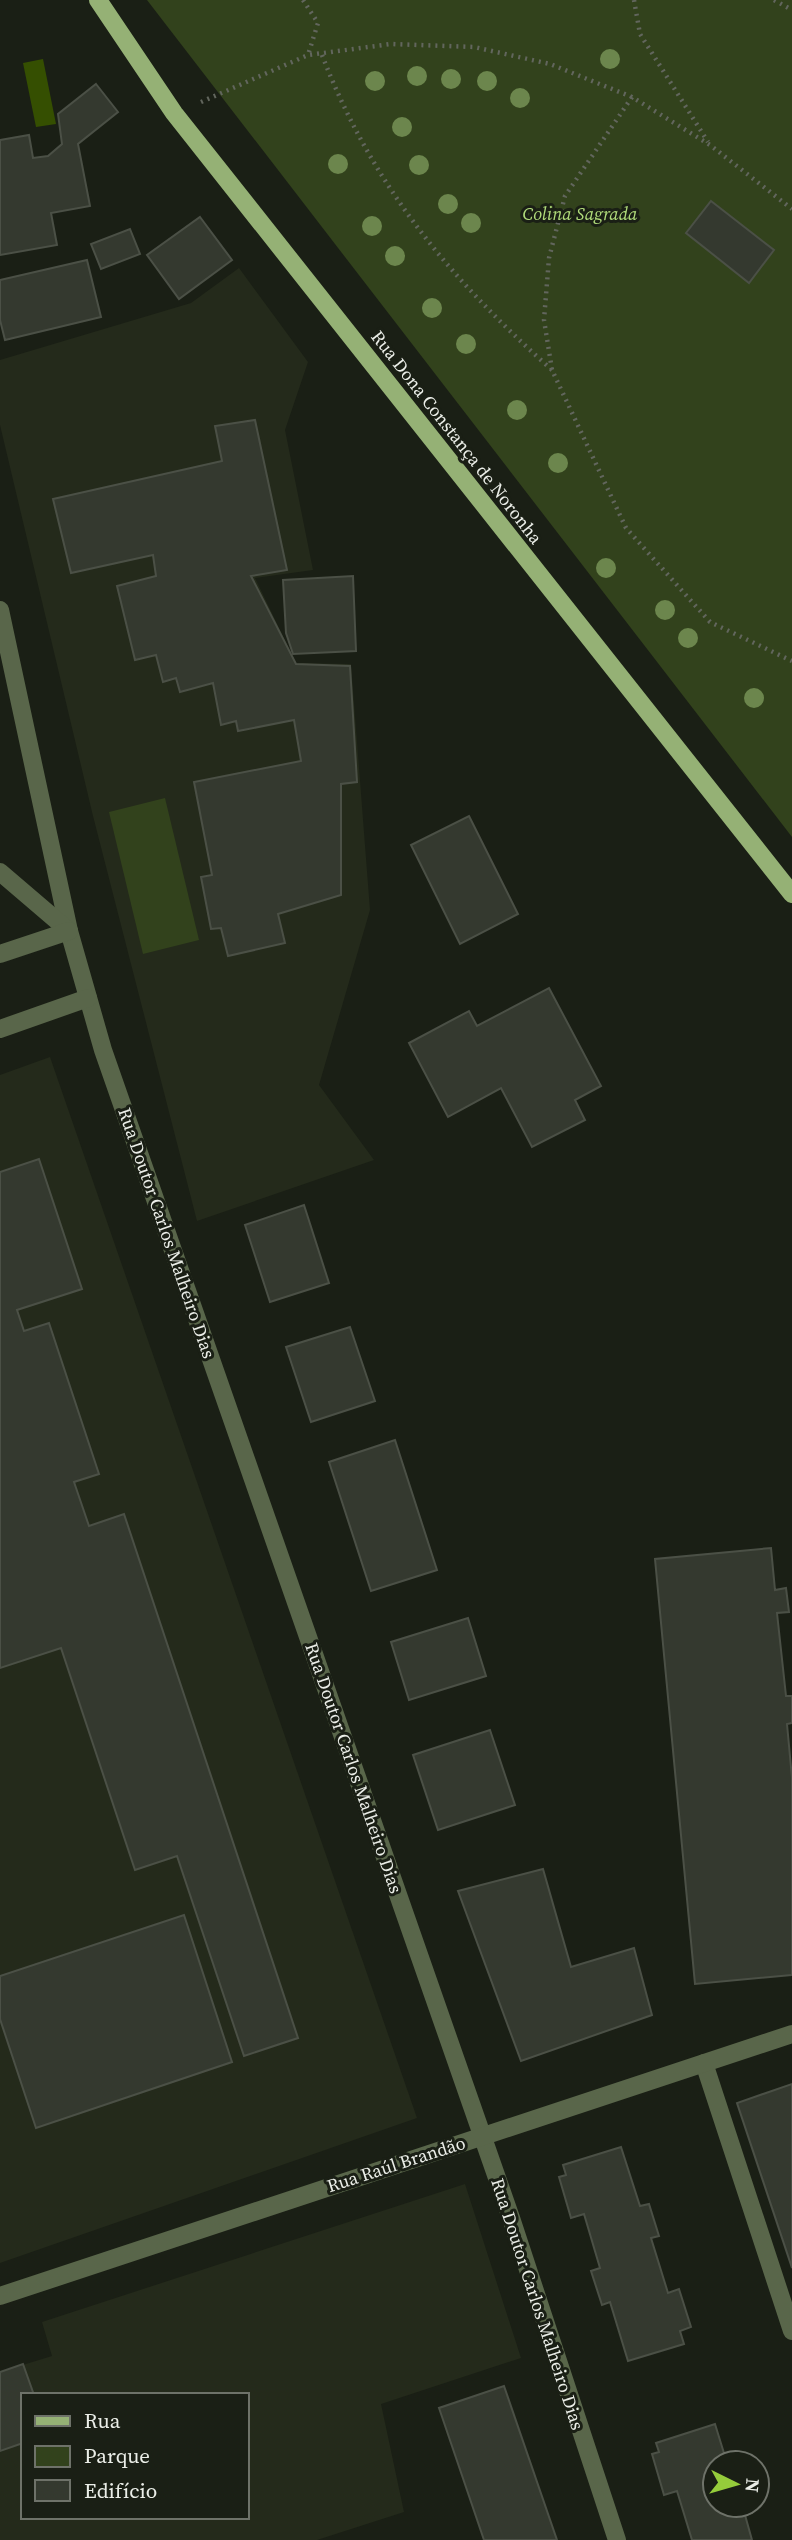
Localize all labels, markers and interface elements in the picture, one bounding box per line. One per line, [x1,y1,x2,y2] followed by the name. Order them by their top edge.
[522,201,638,226] park label: Colina Sagrada
[366,325,549,550] street label: Rua Dona Constança de Noronha
[112,1104,222,1362] street label: Rua Doutor Carlos Malheiro Dias
[299,1639,409,1897] street label: Rua Doutor Carlos Malheiro Dias
[324,2130,468,2198] street label: Rua Raúl Brandão
[485,2175,591,2433] street label: Rua Doutor Carlos Malheiro Dias
[21,2393,248,2519] legend
[84,2406,121,2435] text: Rua
[84,2441,150,2470] text: Parque
[701,2449,771,2519] north arrow
[84,2476,157,2505] text: Edifício
[739,2477,766,2494] text: N

